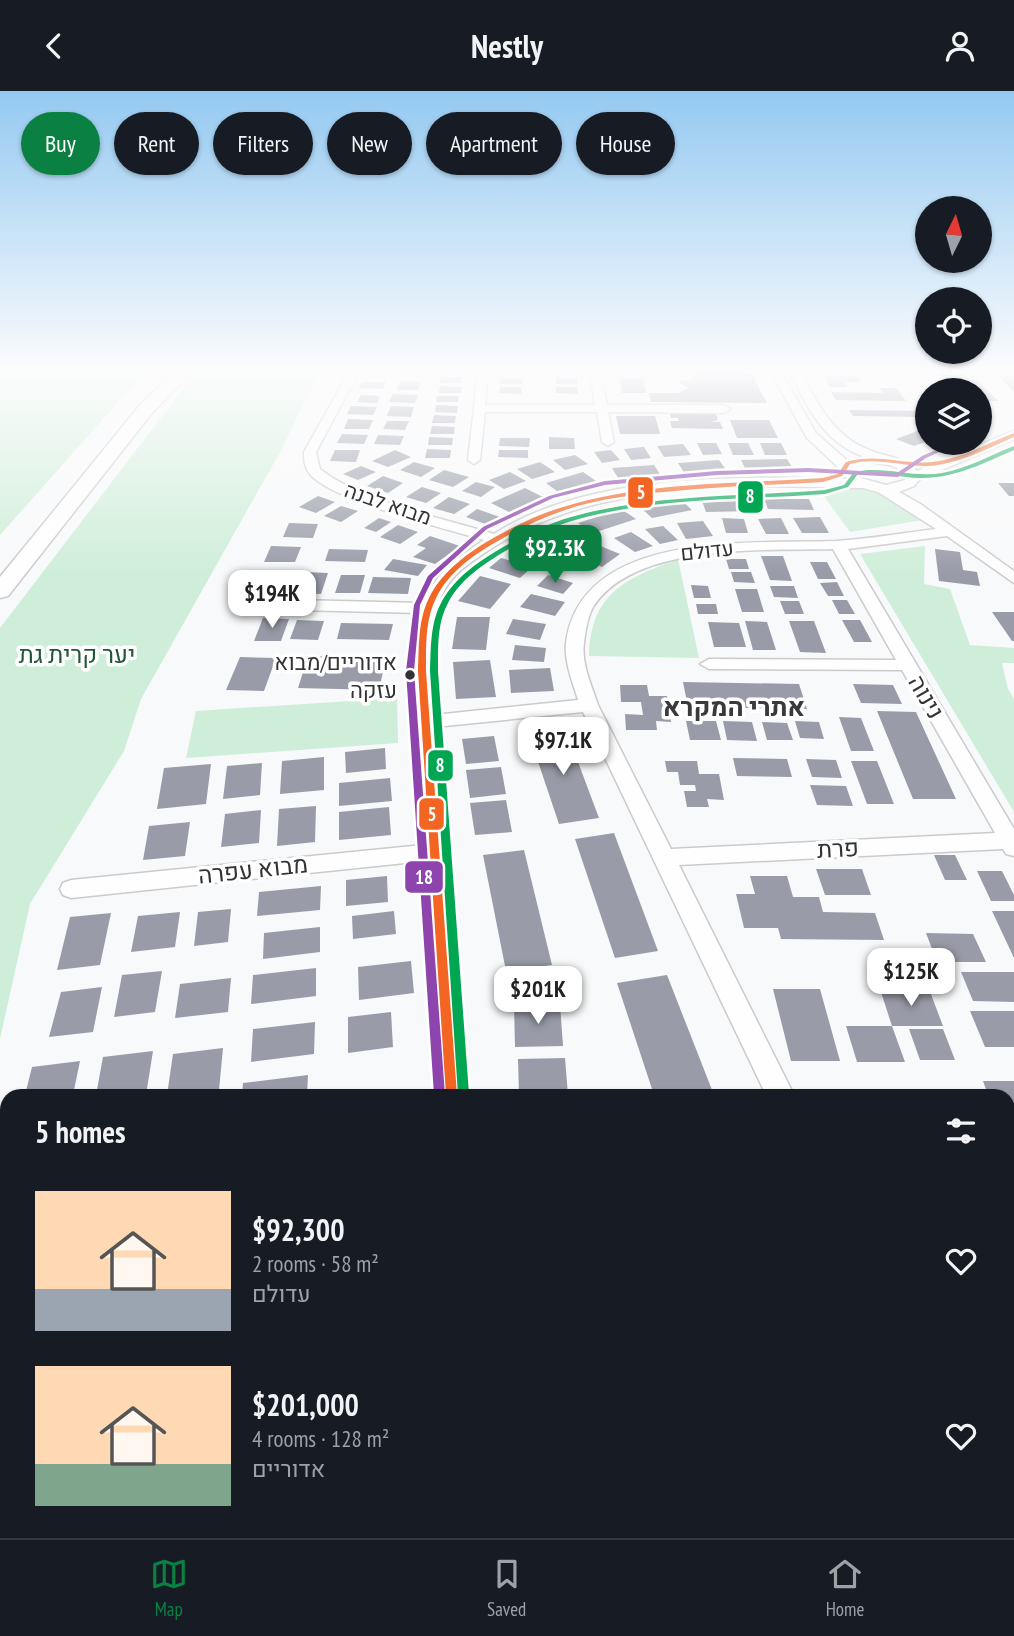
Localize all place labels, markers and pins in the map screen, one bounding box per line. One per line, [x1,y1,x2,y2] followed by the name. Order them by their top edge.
[498,525,612,585] pin: $92.3K
[223,571,321,630] pin: $194K
[274,648,397,704] place label: אדוריים/מבוא עזקה
[403,668,417,682] marker: אדוריים/מבוא עזקה
[506,717,620,777] pin: $97.1K
[862,949,960,1008] pin: $125K
[489,967,587,1026] pin: $201K

